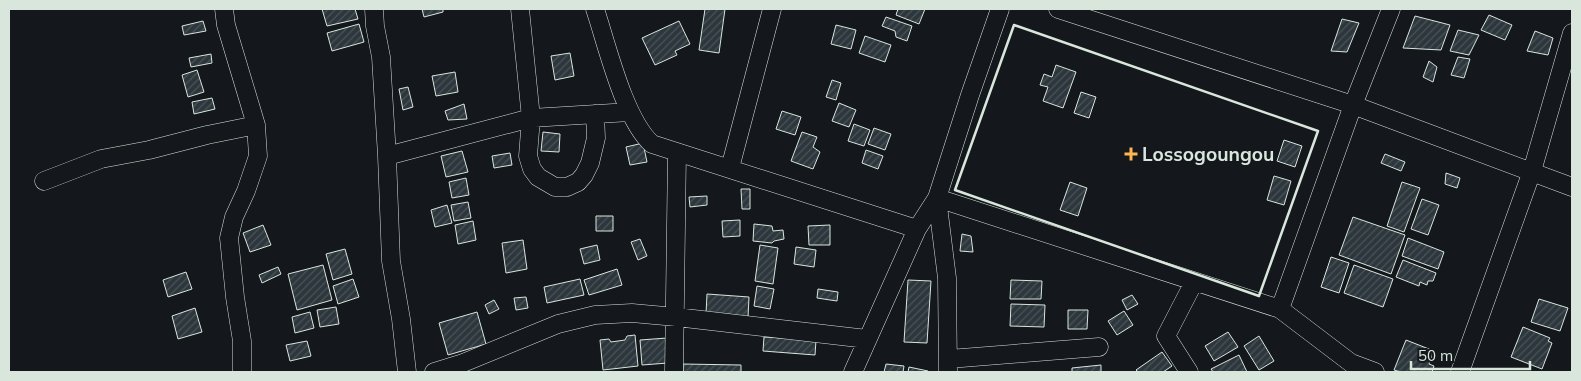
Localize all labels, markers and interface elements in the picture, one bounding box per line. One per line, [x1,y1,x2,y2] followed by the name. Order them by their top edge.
[1142,142,1274,166] place label: Lossogoungou
[1124,147,1138,161] marker: Lossogoungou
[1411,338,1530,370] scale bar
[1418,346,1453,365] text: 50 m

